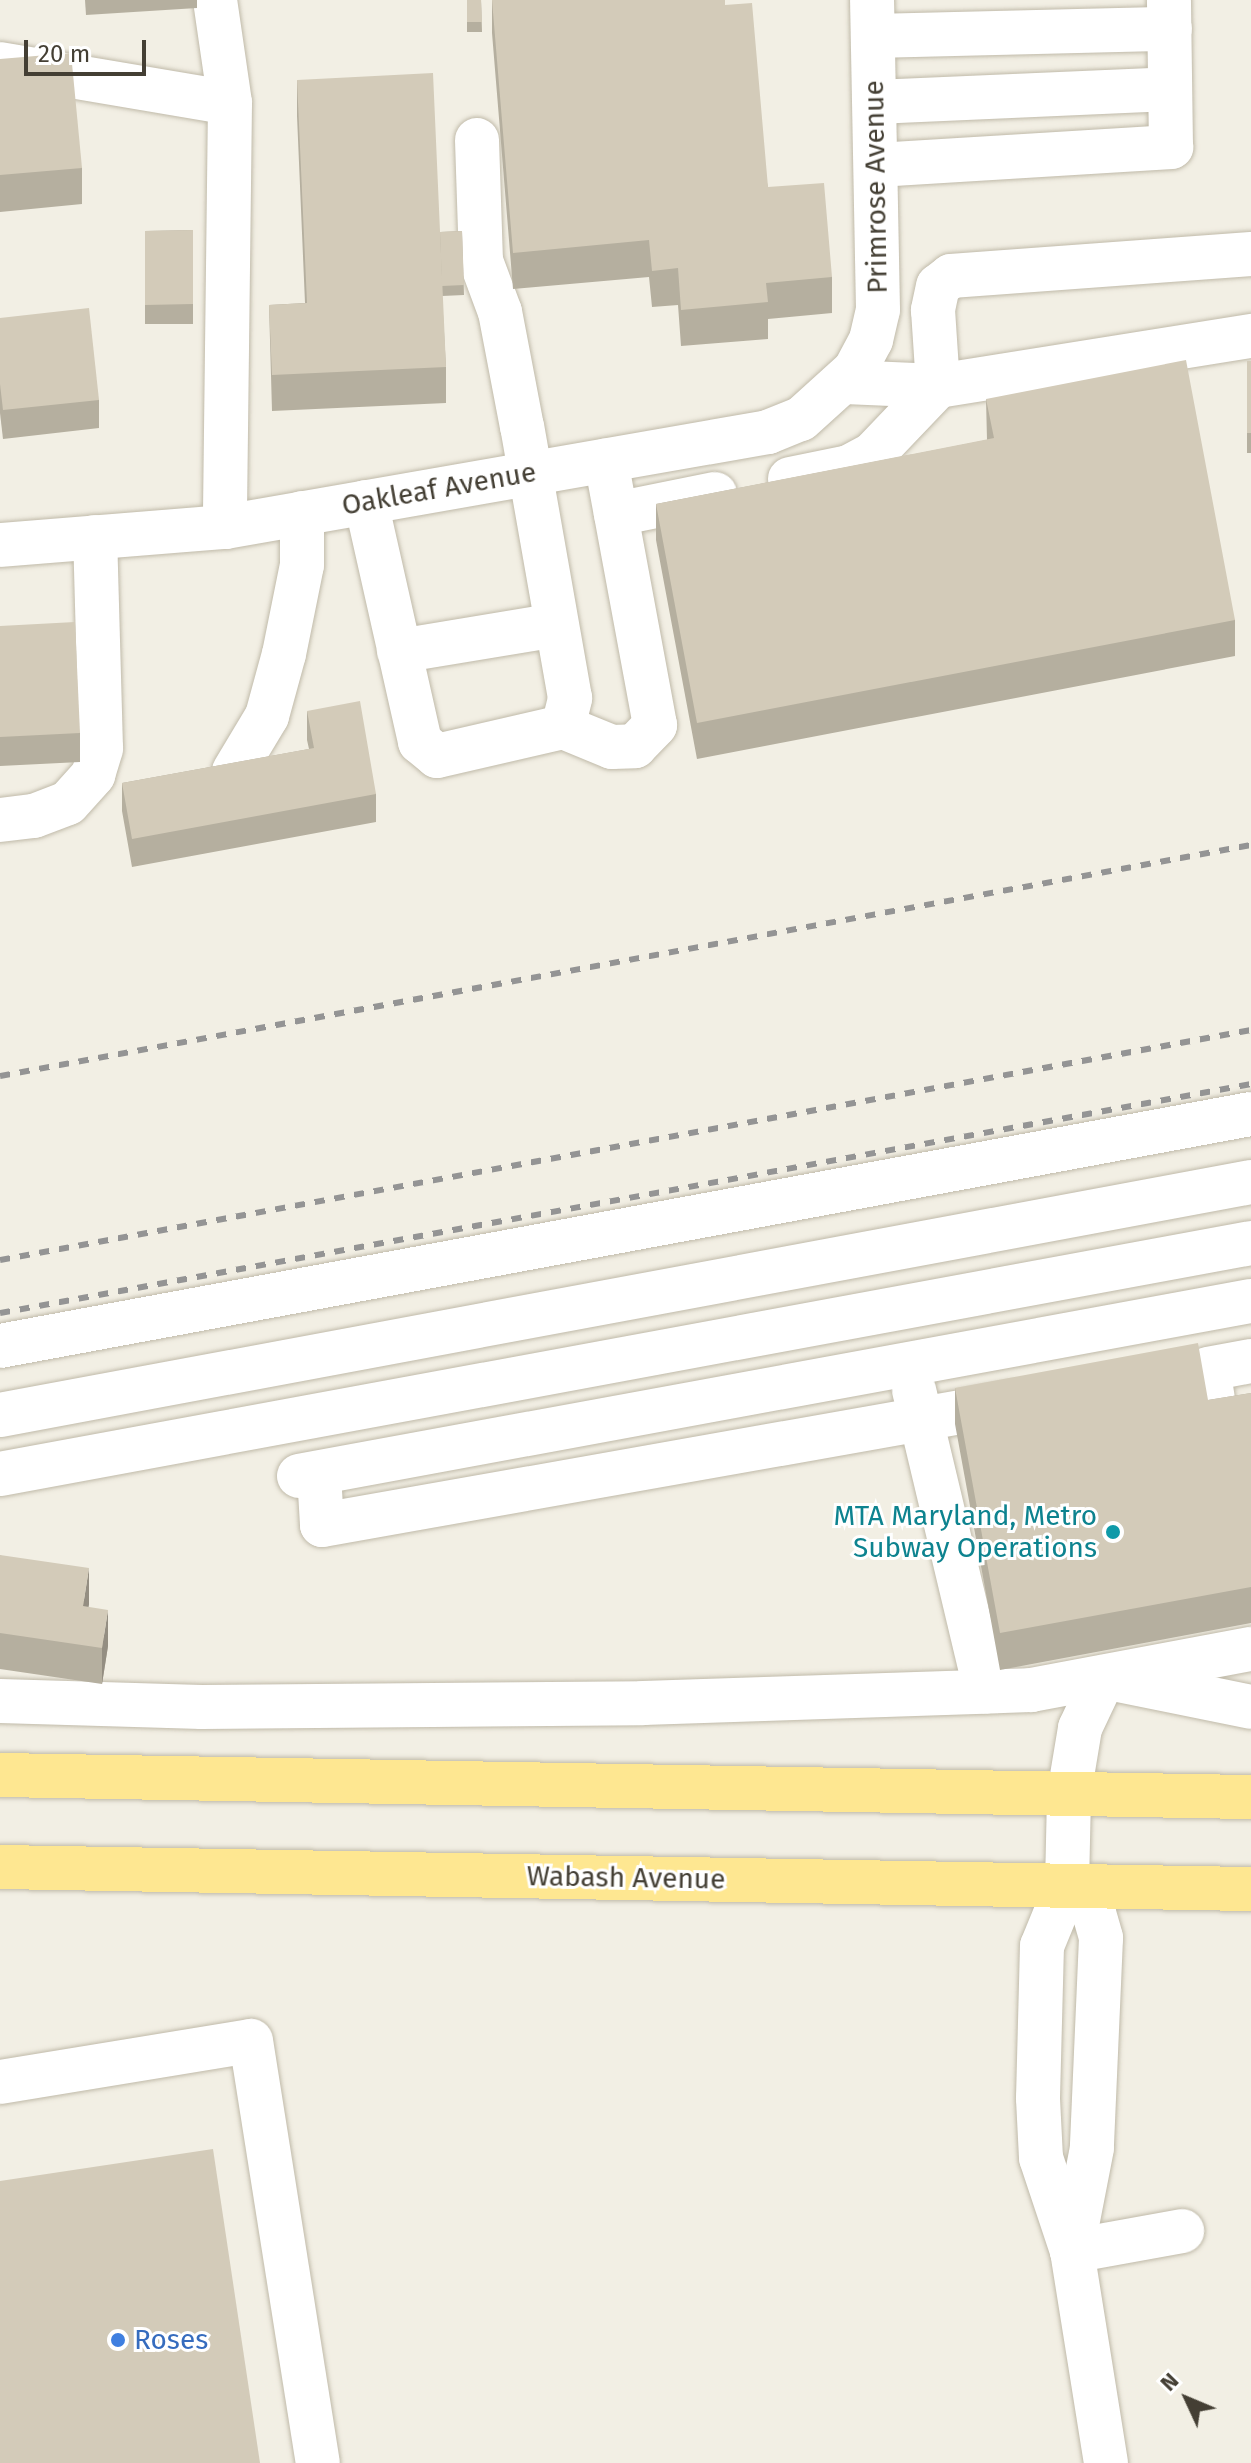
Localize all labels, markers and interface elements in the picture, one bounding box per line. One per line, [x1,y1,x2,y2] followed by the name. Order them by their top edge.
[28,24,150,74] scale bar
[38,40,90,68] text: 20 m
[857,80,895,294] street label: Primrose Avenue
[339,455,539,523] street label: Oakleaf Avenue
[833,1499,1097,1565] place label: MTA Maryland, Metro Subway Operations
[1104,1523,1122,1541] marker: MTA Maryland, Metro Subway Operations
[526,1859,726,1897] street label: Wabash Avenue
[134,2323,208,2357] place label: Roses
[109,2331,127,2349] marker: Roses
[1147,2359,1227,2439] north arrow
[1155,2367,1184,2397] text: N

